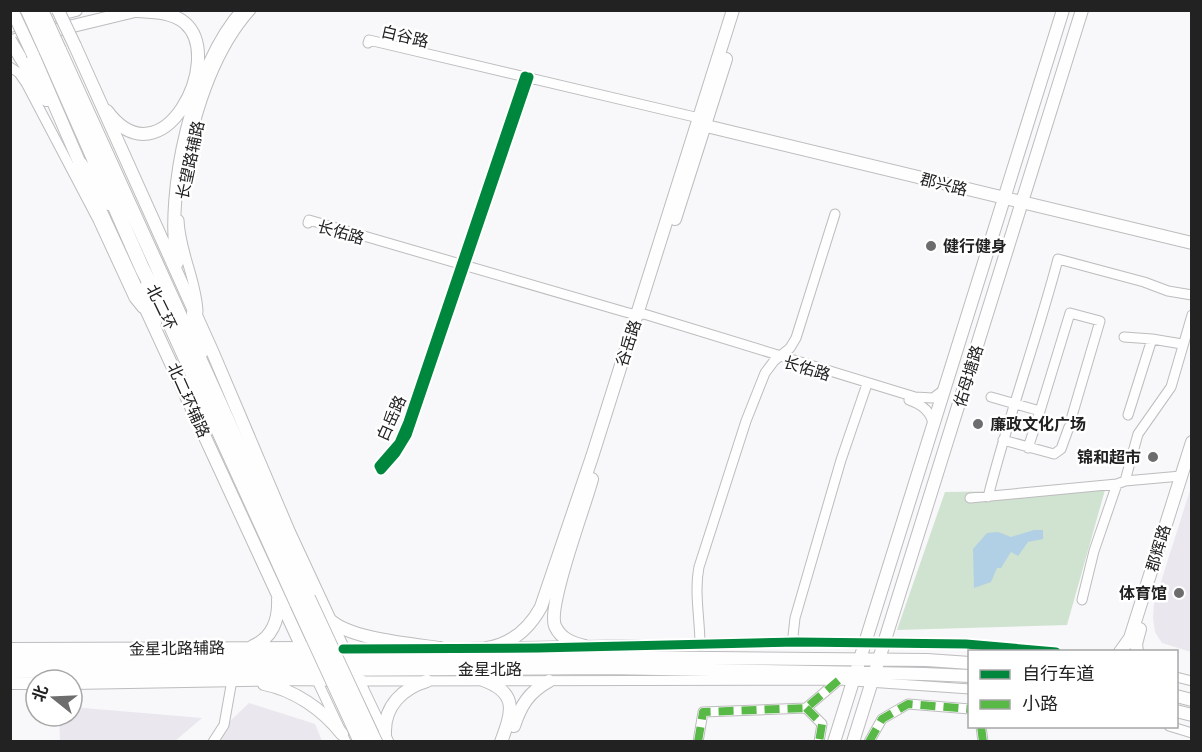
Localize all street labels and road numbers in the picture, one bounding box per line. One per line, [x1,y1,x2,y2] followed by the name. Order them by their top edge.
[379,22,430,51] street label: 白谷路
[173,119,208,201] street label: 长望路辅路
[918,169,969,200] street label: 郡兴路
[315,217,367,248] street label: 长佑路
[142,281,181,333] street label: 北二环
[612,317,645,369] street label: 谷岳路
[950,343,987,410] street label: 佑母塘路
[781,352,833,385] street label: 长佑路
[164,360,213,441] street label: 北二环辅路
[373,392,410,444] street label: 白岳路
[1142,522,1175,574] street label: 郡辉路
[129,638,225,659] street label: 金星北路辅路
[458,660,522,679] street label: 金星北路

